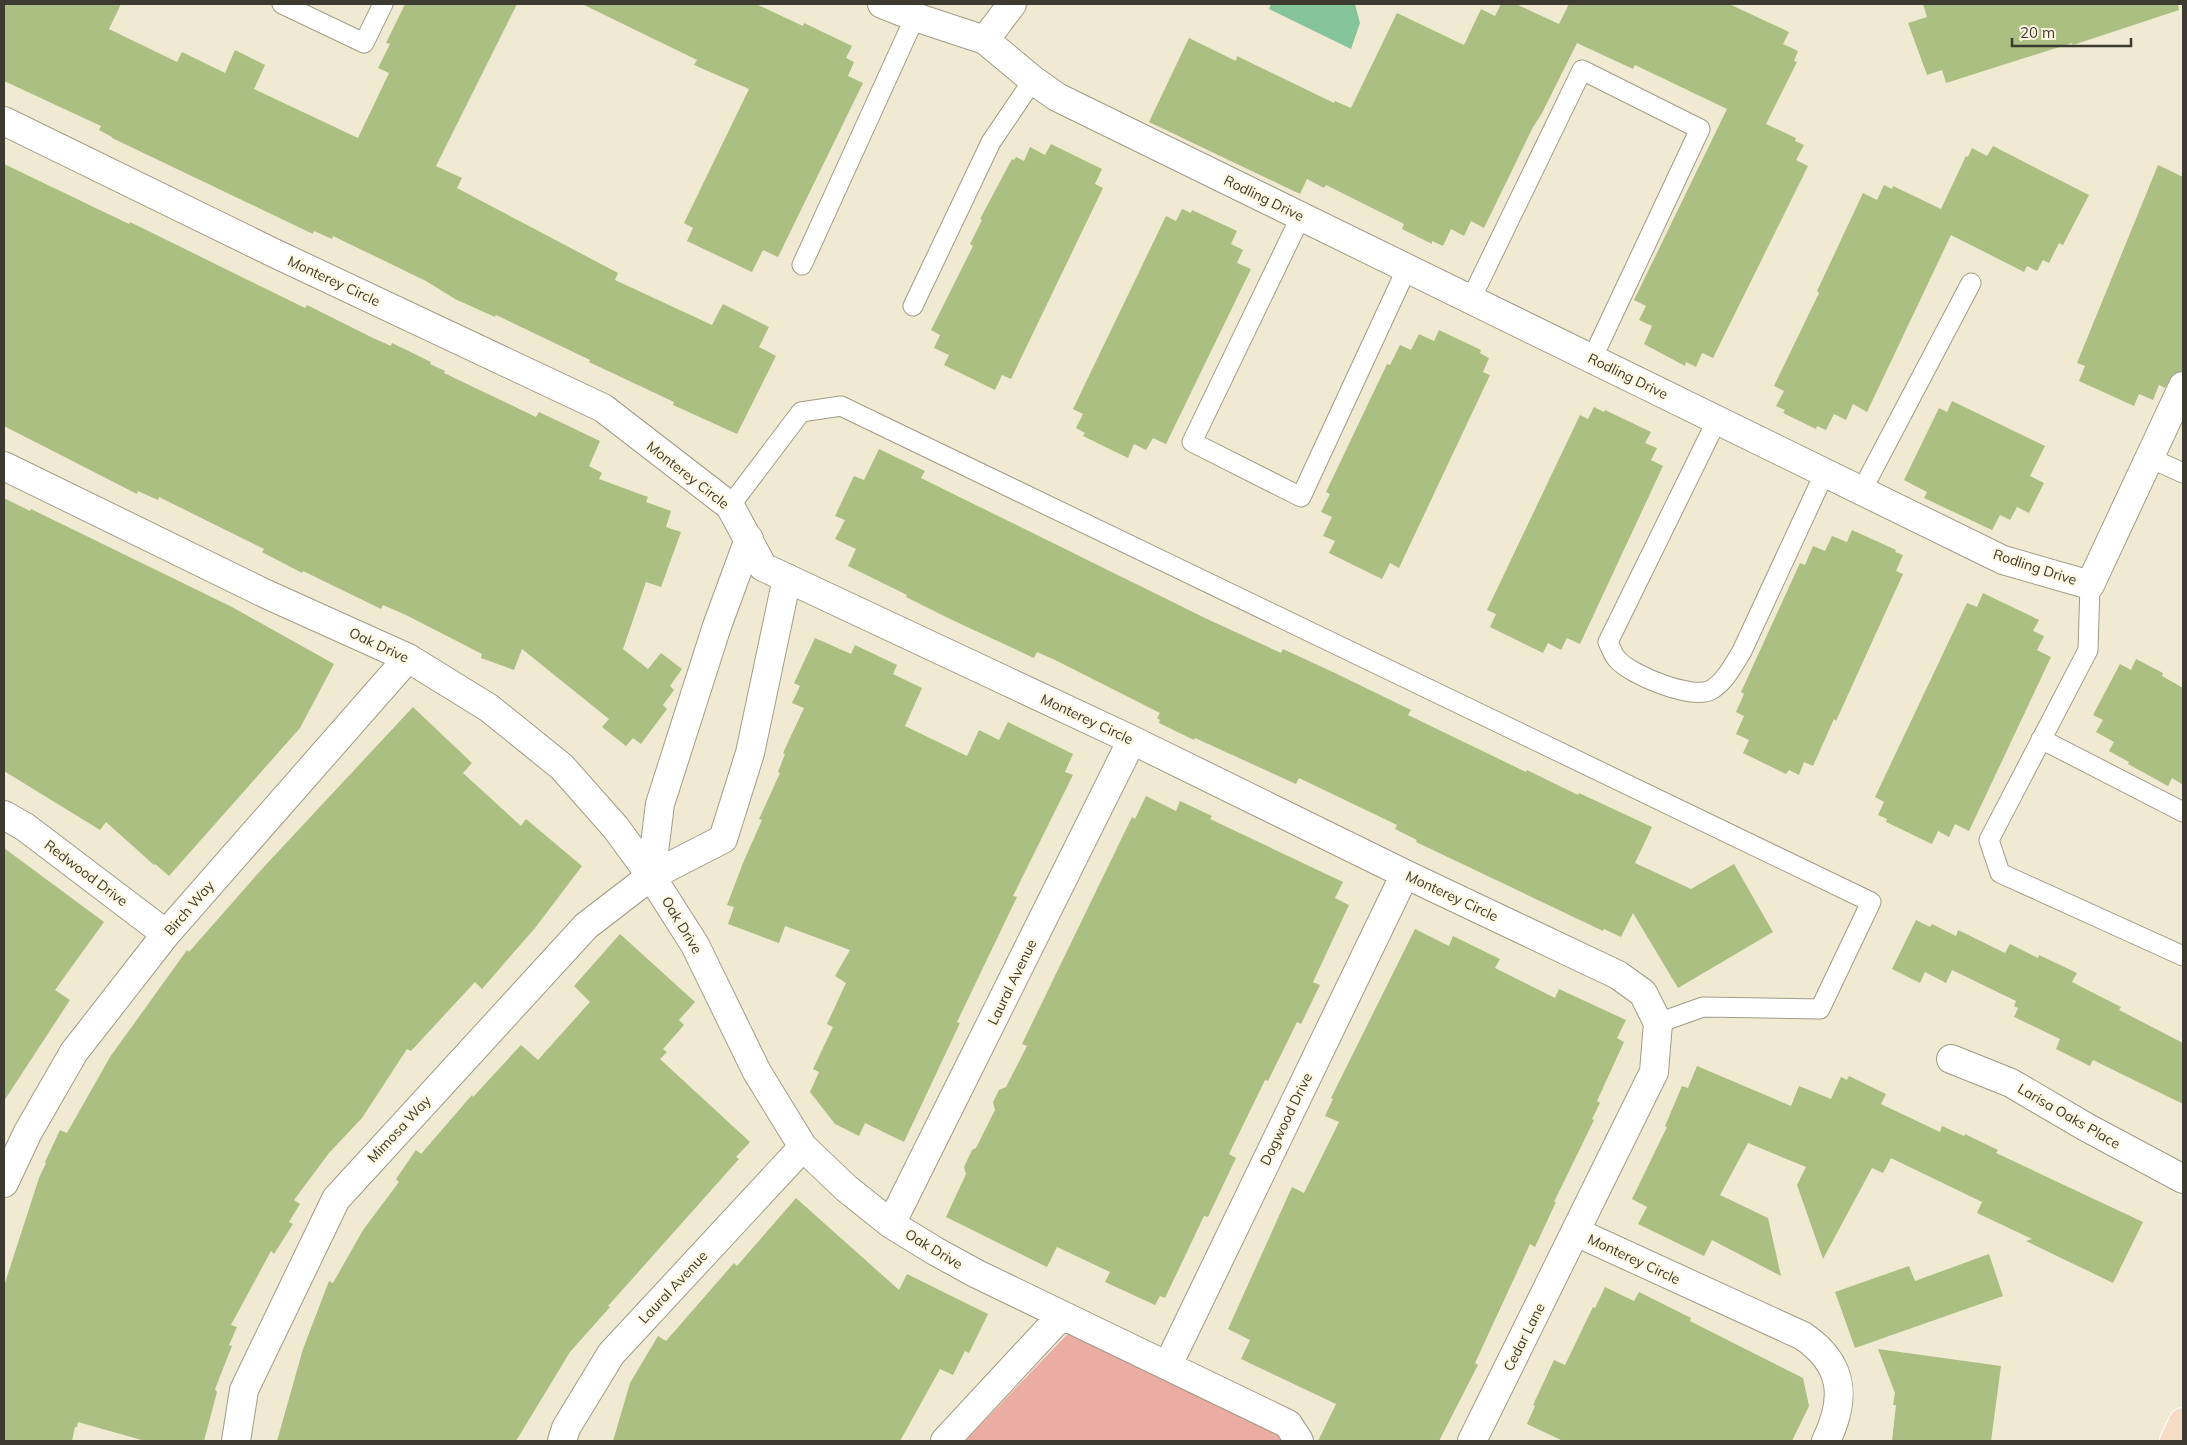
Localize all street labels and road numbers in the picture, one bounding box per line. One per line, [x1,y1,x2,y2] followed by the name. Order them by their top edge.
[1221,171,1307,225] street label: Rodling Drive
[285,252,383,310] street label: Monterey Circle
[1585,349,1671,403] street label: Rodling Drive
[643,437,733,513] street label: Monterey Circle
[1991,545,2079,589] street label: Rodling Drive
[346,623,412,667] street label: Oak Drive
[1038,690,1136,748] street label: Monterey Circle
[41,836,131,910] street label: Redwood Drive
[1403,867,1501,925] street label: Monterey Circle
[160,876,218,939] street label: Birch Way
[658,893,706,957] street label: Oak Drive
[983,936,1041,1028] street label: Laural Avenue
[1256,1070,1316,1168] street label: Dogwood Drive
[2014,1079,2124,1153] street label: Larisa Oaks Place
[363,1091,435,1166] street label: Mimosa Way
[902,1225,966,1273] street label: Oak Drive
[1585,1230,1683,1288] street label: Monterey Circle
[635,1247,711,1327] street label: Laural Avenue
[1499,1300,1549,1374] street label: Cedar Lane

